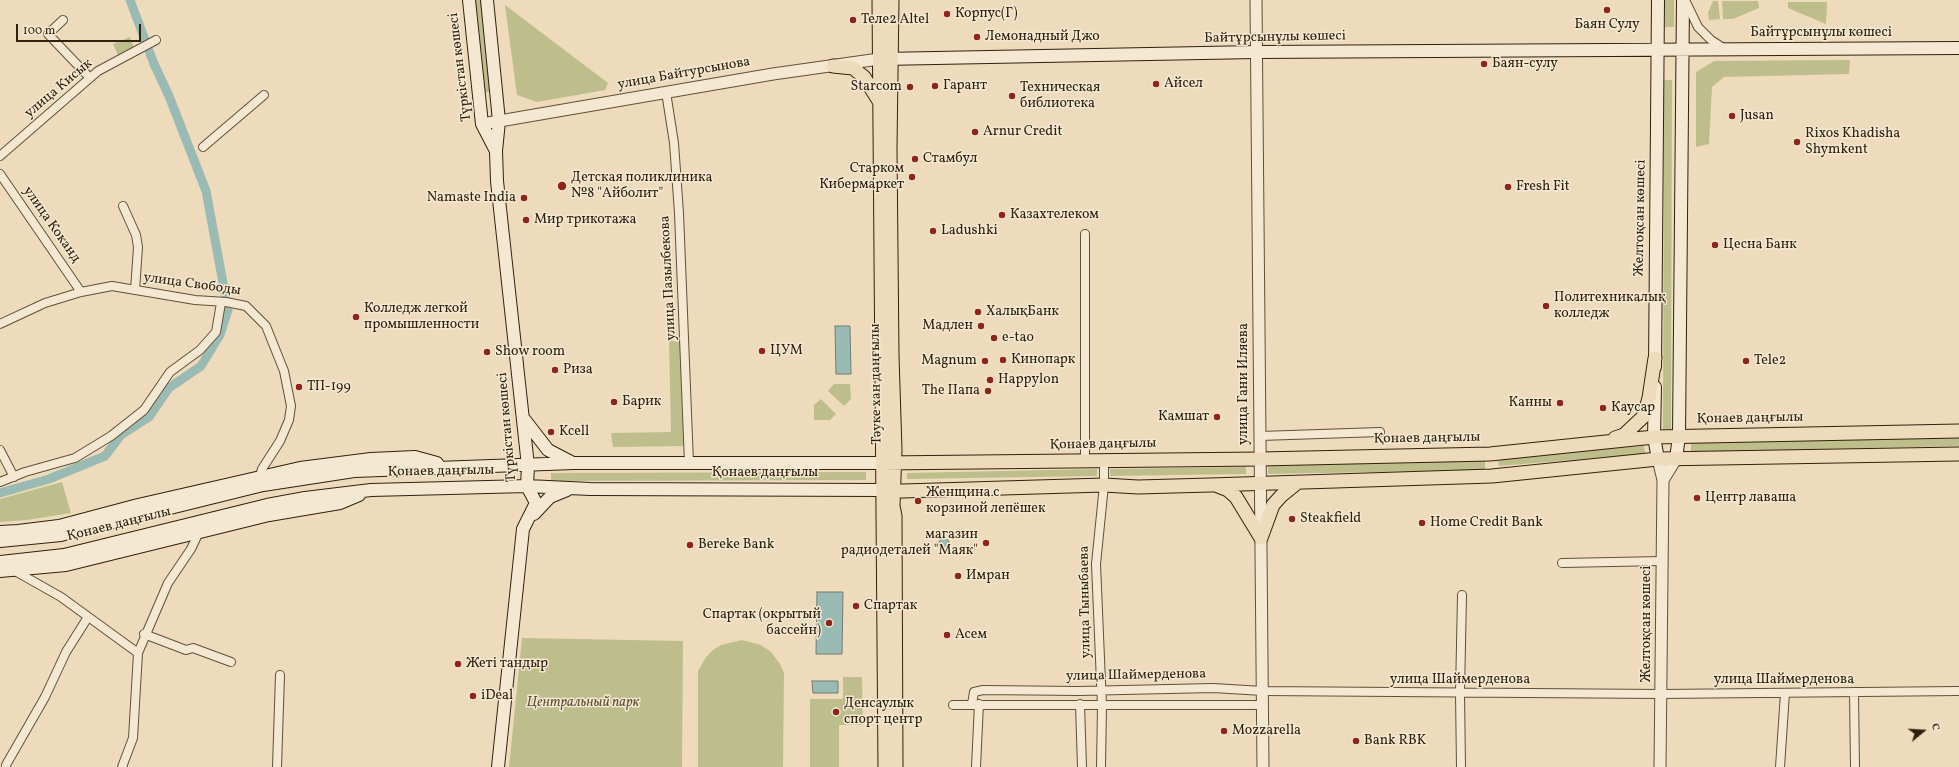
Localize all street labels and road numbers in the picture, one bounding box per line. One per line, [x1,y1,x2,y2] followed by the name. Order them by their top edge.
[446,12,476,122] street label: Түркістан көшесі
[1750,25,1892,41] street label: Байтұрсынұлы көшесі
[1204,28,1346,48] street label: Байтұрсынұлы көшесі
[616,54,752,94] street label: улица Байтурсынова
[22,56,96,122] street label: улица Кисык
[1632,159,1650,277] street label: Желтоқсан көшесі
[19,184,83,266] street label: улица Коканд
[657,215,681,341] street label: улица Пазылбекова
[142,270,242,300] street label: улица Свободы
[868,323,886,445] street label: Тәуке хан даңғылы
[1236,323,1252,445] street label: улица Гани Иляева
[495,372,521,482] street label: Түркістан көшесі
[1697,410,1803,428] street label: Қонаев даңғылы
[1374,430,1480,448] street label: Қонаев даңғылы
[1050,436,1156,454] street label: Қонаев даңғылы
[388,463,494,481] street label: Қонаев даңғылы
[712,465,818,481] street label: Қонаев даңғылы
[65,504,173,546] street label: Қонаев даңғылы
[1077,545,1095,659] street label: улица Тыныбаева
[1639,566,1655,682] street label: Желтоқсан көшесі
[1066,666,1206,686] street label: улица Шаймерденова
[1390,672,1530,688] street label: улица Шаймерденова
[1714,672,1854,688] street label: улица Шаймерденова

